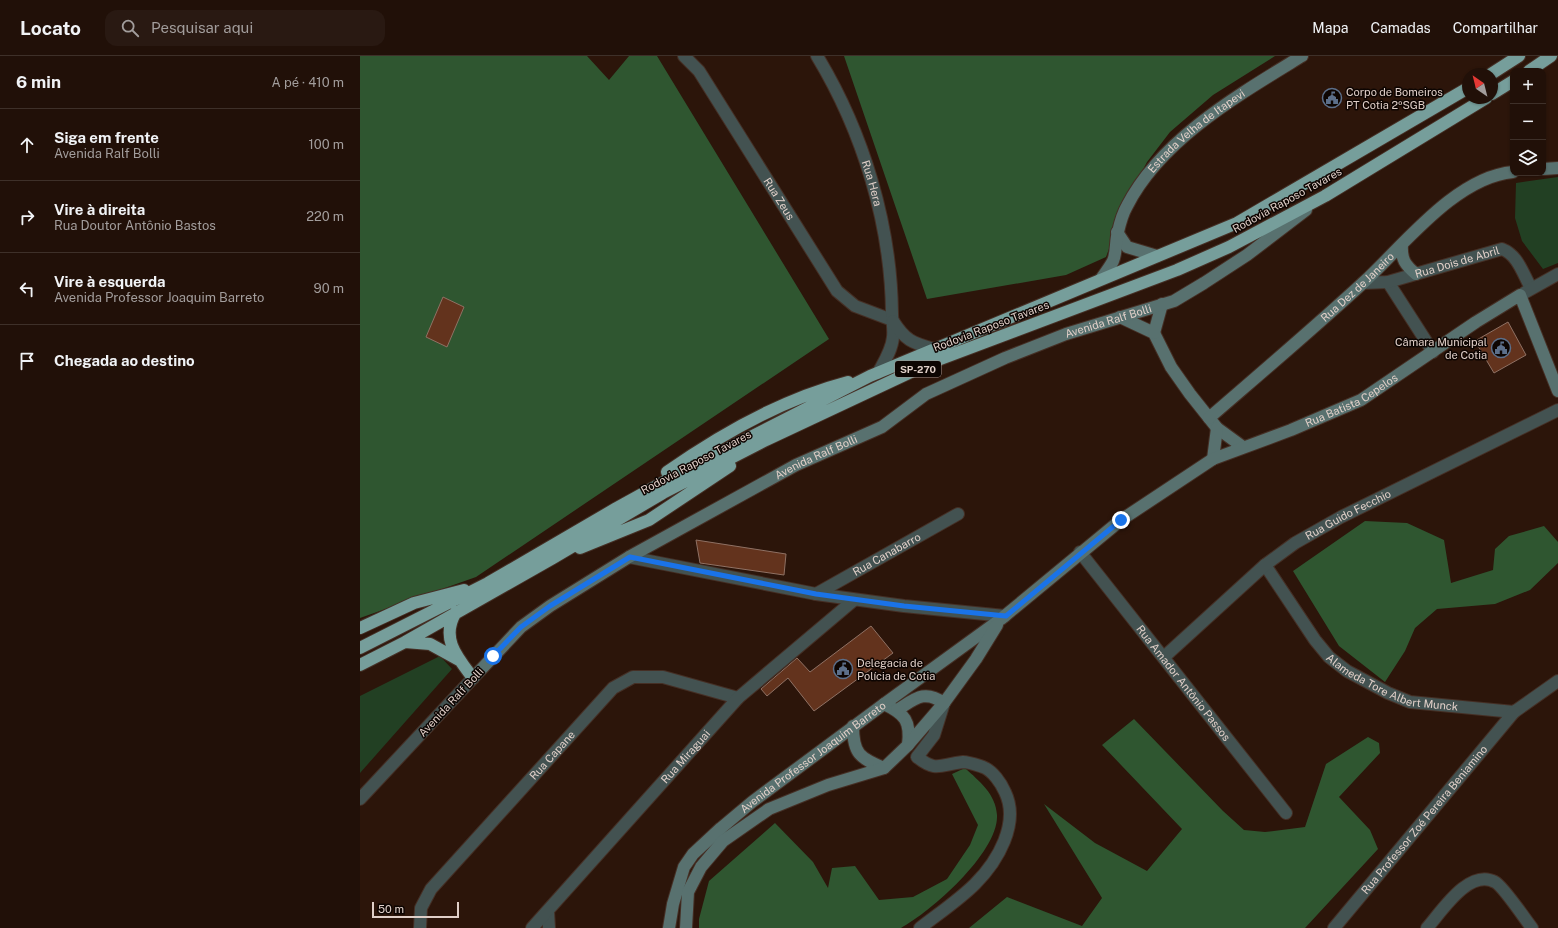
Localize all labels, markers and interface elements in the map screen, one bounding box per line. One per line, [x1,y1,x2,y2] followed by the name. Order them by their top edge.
[105,10,385,46] search box
[20,17,81,39] text: Locato
[119,17,141,39] icon: search
[151,19,253,36] text: Pesquisar aqui
[1312,20,1348,36] text: Mapa
[1370,20,1431,36] text: Camadas
[1453,20,1538,36] text: Compartilhar
[1462,68,1498,104] north arrow
[1510,68,1546,176] map controls
[1510,68,1546,104] button: +
[16,72,61,92] text: 6 min
[272,75,344,90] text: A pé · 410 m
[1346,86,1443,111] place label: Corpo de Bomeiros PT Cotia 2ºSGB
[1145,87,1247,175] street label: Estrada Velha de Itapevi
[1321,87,1343,109] public building icon: Corpo de Bomeiros PT Cotia 2ºSGB
[1510,104,1546,140] button: −
[54,129,159,146] text: Siga em frente
[16,134,38,156] icon: ahead
[308,137,344,152] text: 100 m
[1510,140,1546,176] button: layers
[54,146,160,161] text: Avenida Ralf Bolli
[860,159,884,207] street label: Rua Hera
[1230,165,1344,235] street label: Rodovia Raposo Tavares
[761,175,797,222] street label: Rua Zeus
[54,201,145,218] text: Vire à direita
[16,206,38,228] icon: right
[306,209,344,224] text: 220 m
[54,218,216,233] text: Rua Doutor Antônio Bastos
[1413,244,1501,280] street label: Rua Dois de Abril
[1318,250,1396,324] street label: Rua Dez de Janeiro
[54,273,166,290] text: Vire à esquerda
[16,278,38,300] icon: left
[314,281,344,296] text: 90 m
[54,290,264,305] text: Avenida Professor Joaquim Barreto
[931,298,1051,354] street label: Rodovia Raposo Tavares
[1064,302,1153,340] street label: Avenida Ralf Bolli
[1395,336,1487,361] place label: Câmara Municipal de Cotia
[1490,337,1512,359] public building icon: Câmara Municipal de Cotia
[16,350,38,372] icon: arrive
[54,352,195,369] text: Chegada ao destino
[895,361,941,377] road number: SP-270
[1303,371,1400,429] street label: Rua Batista Cepelos
[639,428,753,496] street label: Rodovia Raposo Tavares
[773,433,859,482] street label: Avenida Ralf Bolli
[1303,487,1393,542] street label: Rua Guido Fecchio
[1112,511,1130,529] route end
[851,530,923,578] street label: Rua Canabarro
[1134,623,1233,744] street label: Rua Amador Antônio Passos
[484,647,502,665] route start
[1324,651,1459,713] street label: Alameda Tore Albert Munck
[857,657,935,682] place label: Delegacia de Polícia de Cotia
[832,658,854,680] public building icon: Delegacia de Polícia de Cotia
[416,665,486,739] street label: Avenida Ralf Bolli
[738,699,888,815] street label: Avenida Professor Joaquim Barreto
[527,728,577,782] street label: Rua Capane
[659,728,712,786] street label: Rua Miraguai
[1359,743,1490,896] street label: Rua Professor Zoé Pereira Beniamino
[372,900,459,919] scale bar
[378,903,404,915] text: 50 m

